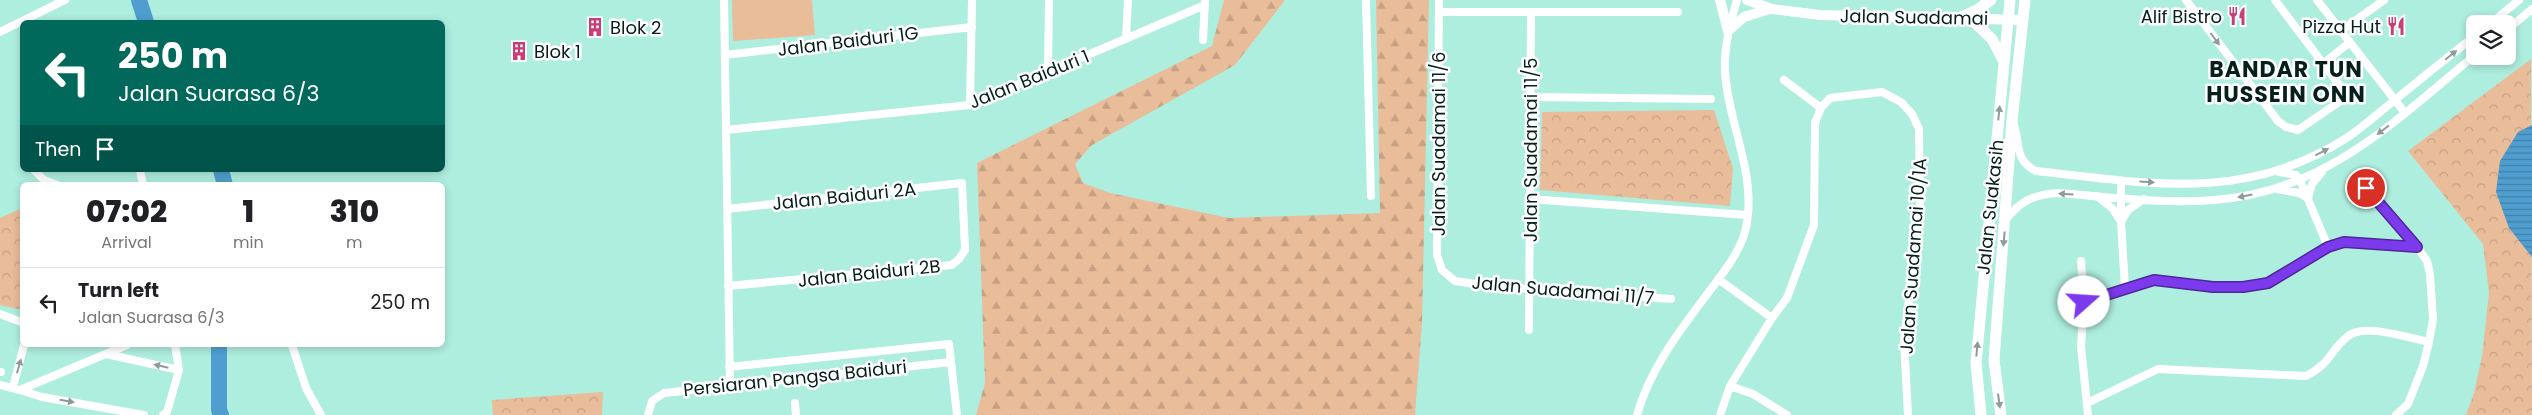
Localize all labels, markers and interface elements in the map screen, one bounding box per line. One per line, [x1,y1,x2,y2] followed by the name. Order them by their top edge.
[1840,3,1988,31] street label: Jalan Suadamai
[2141,4,2222,29] place label: Alif Bistro
[2226,5,2248,27] restaurant icon: Alif Bistro
[2302,14,2381,39] place label: Pizza Hut
[610,15,661,40] place label: Blok 2
[2385,15,2407,37] restaurant icon: Pizza Hut
[2466,15,2516,65] map controls
[2466,15,2516,65] button: layers
[584,16,606,38] building icon: Blok 2
[776,20,920,62] street label: Jalan Baiduri 1G
[118,31,228,80] text: 250 m
[2210,32,2221,45] one-way arrow
[534,39,581,64] place label: Blok 1
[35,40,100,105] icon: left
[508,40,530,62] building icon: Blok 1
[965,43,1093,115] street label: Jalan Baiduri 1
[2445,49,2458,60] one-way arrow
[1426,52,1451,236] street label: Jalan Suadamai 11/6
[2206,54,2366,110] district label: BANDAR TUN HUSSEIN ONN
[1518,58,1543,242] street label: Jalan Suadamai 11/5
[118,78,319,109] text: Jalan Suarasa 6/3
[1995,105,2003,121] one-way arrow
[2376,125,2390,135] one-way arrow
[91,135,119,163] icon: arrive
[35,136,81,163] text: Then
[1970,138,2010,276] street label: Jalan Suakasih
[2315,148,2329,156] one-way arrow
[1894,157,1932,355] street label: Jalan Suadamai 10/1A
[2345,167,2387,209] pin
[2352,174,2380,202] icon: arrive
[771,176,917,216] street label: Jalan Baiduri 2A
[2139,178,2155,186] one-way arrow
[86,190,167,233] text: 07:02
[242,190,254,233] text: 1
[329,190,379,233] text: 310
[2058,190,2074,198] one-way arrow
[2237,192,2253,200] one-way arrow
[101,231,152,254] text: Arrival
[233,231,264,254] text: min
[346,231,363,254] text: m
[1999,231,2007,247] one-way arrow
[796,253,942,293] street label: Jalan Baiduri 2B
[1471,270,1655,310] street label: Jalan Suadamai 11/7
[2057,275,2109,327] position arrow
[78,277,159,304] text: Turn left
[35,289,63,317] icon: left
[371,289,430,316] text: 250 m
[78,306,224,329] text: Jalan Suarasa 6/3
[1973,341,1981,357] one-way arrow
[682,354,908,402] street label: Persiaran Pangsa Baiduri
[15,359,23,374] one-way arrow
[154,362,169,370] one-way arrow
[1995,393,2003,409] one-way arrow
[60,397,75,405] one-way arrow

